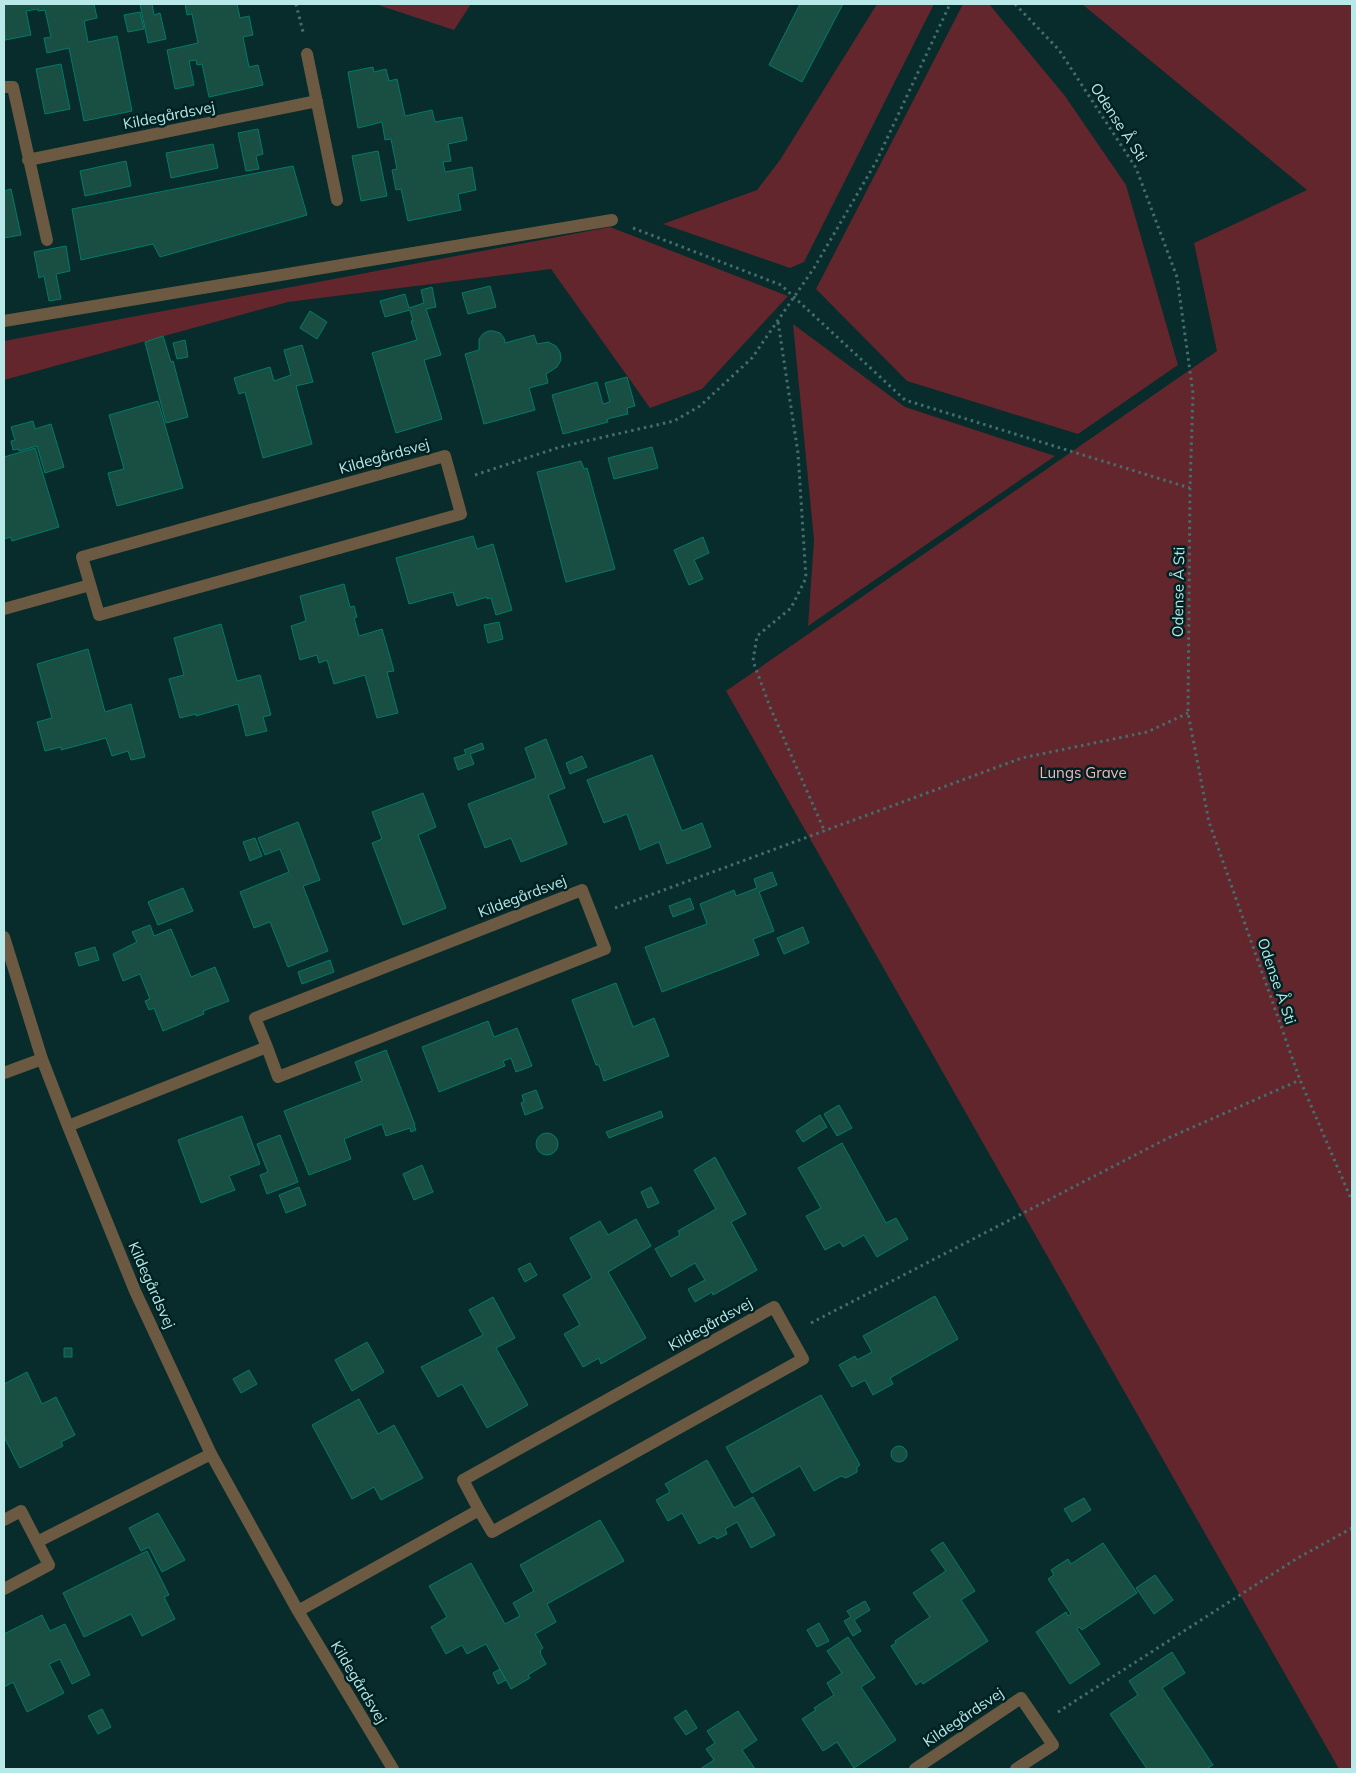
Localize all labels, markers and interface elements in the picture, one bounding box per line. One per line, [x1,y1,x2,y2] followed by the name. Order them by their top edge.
[1086,78,1152,165] street label: Odense Å Sti
[121,97,217,133] street label: Kildegårdsvej
[337,434,431,478] street label: Kildegårdsvej
[1167,547,1188,637] street label: Odense Å Sti
[1039,763,1127,782] park label: Lungs Grave
[475,870,569,922] street label: Kildegårdsvej
[1253,935,1302,1027] street label: Odense Å Sti
[124,1239,180,1331] street label: Kildegårdsvej
[665,1293,755,1355] street label: Kildegårdsvej
[327,1637,391,1727] street label: Kildegårdsvej
[919,1683,1007,1751] street label: Kildegårdsvej

